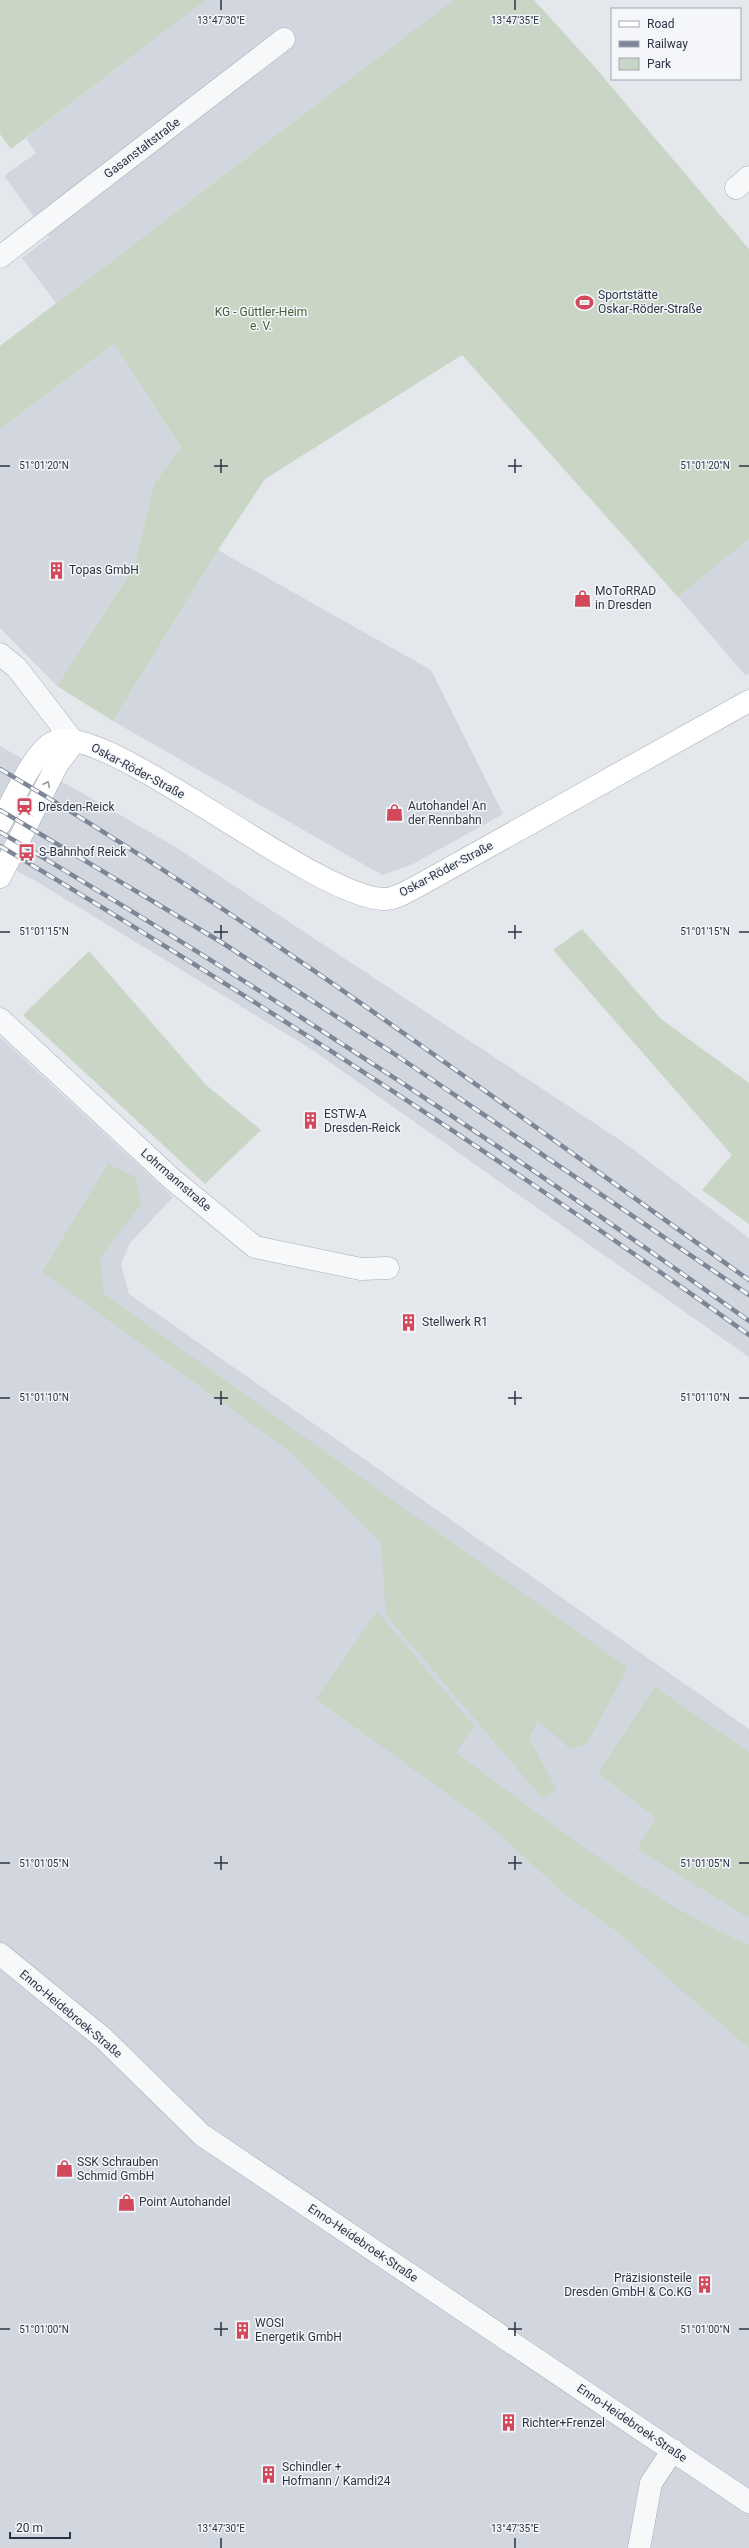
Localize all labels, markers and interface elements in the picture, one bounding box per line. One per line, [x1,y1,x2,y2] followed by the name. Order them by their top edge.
[611,8,741,80] legend
[197,15,245,26] text: 13°47'30"E
[491,15,539,26] text: 13°47'35"E
[647,17,675,31] text: Road
[647,37,688,51] text: Railway
[647,57,672,71] text: Park
[101,115,183,181] street label: Gasanstaltstraße
[598,288,702,316] place label: Sportstätte Oskar-Röder-Straße
[575,292,595,312] sports icon: Sportstätte Oskar-Röder-Straße
[215,305,307,333] park label: KG - Güttler-Heim e. V.
[19,460,69,471] text: 51°01'20"N
[680,460,730,471] text: 51°01'20"N
[46,560,66,580] building icon: Topas GmbH
[69,563,139,577] place label: Topas GmbH
[595,584,656,612] place label: MoToRRAD in Dresden
[572,588,592,608] shop icon: MoToRRAD in Dresden
[89,740,187,802] street label: Oskar-Röder-Straße
[43,780,50,788] one-way arrow
[15,797,35,817] station icon: Dresden-Reick
[408,799,486,827] place label: Autohandel An der Rennbahn
[38,800,115,814] place label: Dresden-Reick
[385,803,405,823] shop icon: Autohandel An der Rennbahn
[397,838,495,900] street label: Oskar-Röder-Straße
[16,842,36,862] bus stop icon: S-Bahnhof Reick
[39,845,127,859] place label: S-Bahnhof Reick
[19,926,69,937] text: 51°01'15"N
[680,926,730,937] text: 51°01'15"N
[324,1107,401,1135] place label: ESTW-A Dresden-Reick
[301,1111,321,1131] building icon: ESTW-A Dresden-Reick
[138,1146,214,1214] street label: Lohrmannstraße
[399,1312,419,1332] building icon: Stellwerk R1
[422,1315,488,1329] place label: Stellwerk R1
[19,1392,69,1403] text: 51°01'10"N
[680,1392,730,1403] text: 51°01'10"N
[19,1858,69,1869] text: 51°01'05"N
[680,1858,730,1869] text: 51°01'05"N
[17,1967,125,2061] street label: Enno-Heidebroek-Straße
[77,2155,158,2183] place label: SSK Schrauben Schmid GmbH
[54,2159,74,2179] shop icon: SSK Schrauben Schmid GmbH
[116,2192,136,2212] shop icon: Point Autohandel
[139,2195,231,2209] place label: Point Autohandel
[305,2201,421,2285] street label: Enno-Heidebroek-Straße
[564,2271,692,2299] place label: Präzisionsteile Dresden GmbH & Co.KG
[695,2275,715,2295] building icon: Präzisionsteile Dresden GmbH & Co.KG
[255,2316,342,2344] place label: WOSI Energetik GmbH
[232,2320,252,2340] building icon: WOSI Energetik GmbH
[19,2324,69,2335] text: 51°01'00"N
[680,2324,730,2335] text: 51°01'00"N
[574,2381,690,2465] street label: Enno-Heidebroek-Straße
[499,2413,519,2433] building icon: Richter+Frenzel
[522,2416,605,2430] place label: Richter+Frenzel
[282,2460,391,2488] place label: Schindler + Hofmann / Kamdi24
[259,2464,279,2484] building icon: Schindler + Hofmann / Kamdi24
[10,2514,70,2540] scale bar
[16,2521,43,2535] text: 20 m
[197,2523,245,2534] text: 13°47'30"E
[491,2523,539,2534] text: 13°47'35"E

